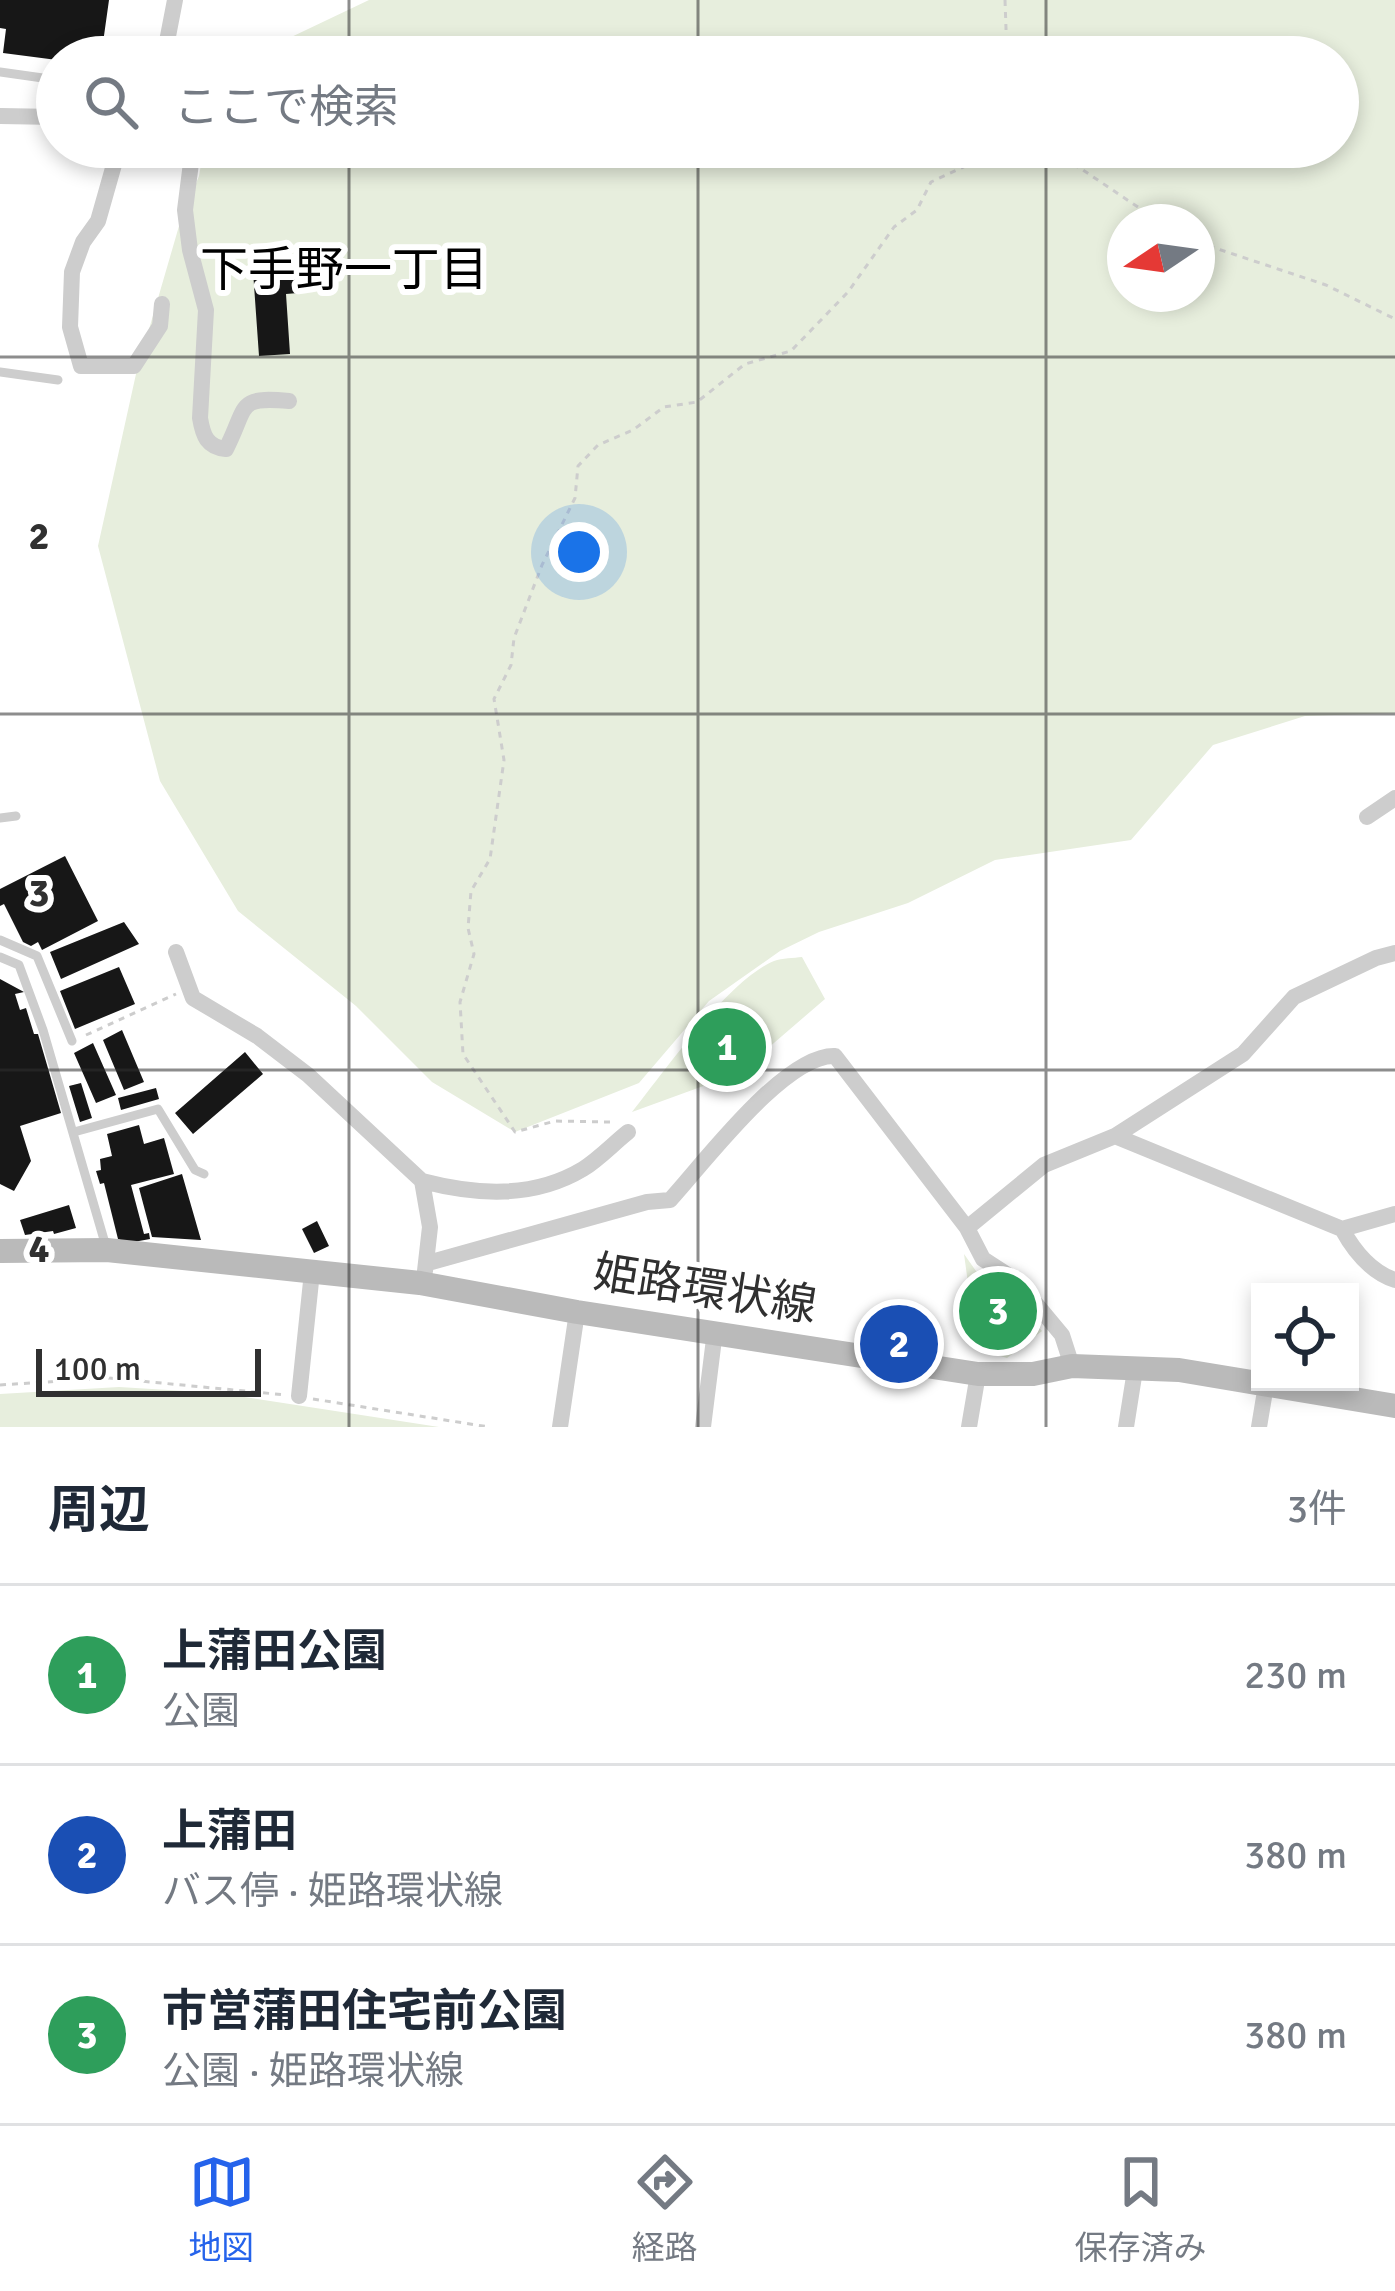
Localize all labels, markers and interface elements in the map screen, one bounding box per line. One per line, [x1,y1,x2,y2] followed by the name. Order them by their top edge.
[36,36,1359,168] search box
[78,69,144,135] icon: search
[174,80,399,135] text: ここで検索
[1107,204,1215,312] north arrow
[200,241,488,300] district label: 下手野一丁目
[28,512,50,560] text: 2
[549,522,609,582] your location
[28,869,50,917] text: 3
[688,1002,766,1092] pin: 1
[28,1225,50,1273] text: 4
[589,1245,820,1334] street label: 姫路環状線
[959,1266,1037,1356] pin: 3
[1251,1283,1359,1391] map controls
[1251,1283,1359,1391] button: locate
[860,1299,938,1389] pin: 2
[36,1343,261,1396] scale bar
[54,1349,141,1390] text: 100 m
[48,1479,150,1542] text: 周辺
[1287,1485,1347,1533] text: 3件
[162,1624,387,1679] text: 上蒲田公園
[76,1651,98,1699] text: 1
[1244,1651,1347,1699] text: 230 m
[162,1687,240,1735] text: 公園
[162,1804,297,1859] text: 上蒲田
[76,1831,98,1879] text: 2
[1244,1831,1347,1879] text: 380 m
[162,1867,503,1915] text: バス停 · 姫路環状線
[162,1984,567,2039] text: 市営蒲田住宅前公園
[76,2011,98,2059] text: 3
[1244,2011,1347,2059] text: 380 m
[162,2047,464,2095] text: 公園 · 姫路環状線
[189,2149,255,2269] tab: 地図
[632,2149,698,2269] tab: 経路
[1075,2149,1207,2269] tab: 保存済み

